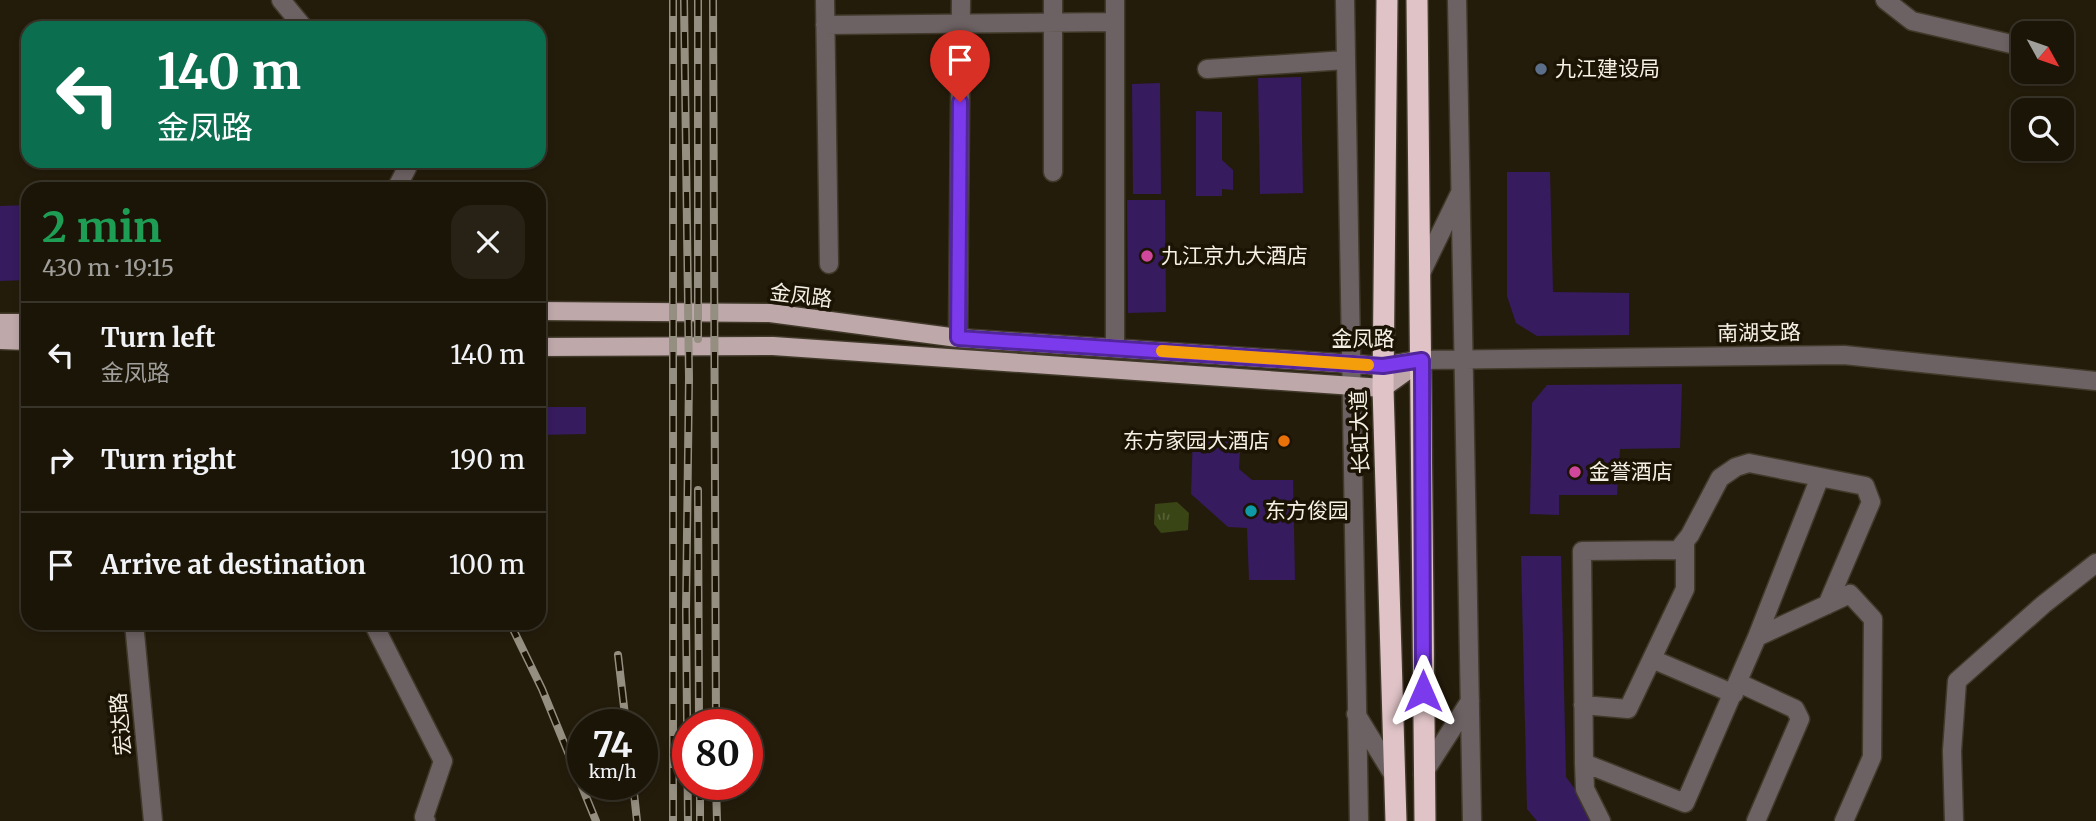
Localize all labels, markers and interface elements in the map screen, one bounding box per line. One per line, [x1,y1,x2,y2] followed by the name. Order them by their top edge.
[2011,21,2074,84] north arrow
[2011,21,2074,161] map controls
[930,30,990,102] pin
[157,41,301,102] text: 140 m
[941,41,979,79] icon: arrive
[42,49,133,140] icon: left
[1555,55,1660,82] place label: 九江建设局
[1533,61,1549,77] marker: 九江建设局
[2011,98,2074,161] button: search
[157,108,253,148] text: 金凤路
[42,201,162,253] text: 2 min
[451,205,525,279] button: close
[1161,242,1308,269] place label: 九江京九大酒店
[1139,248,1155,264] marker: 九江京九大酒店
[42,253,174,282] text: 430 m · 19:15
[768,278,834,313] street label: 金凤路
[1717,318,1801,347] street label: 南湖支路
[101,321,215,354] text: Turn left
[1332,325,1395,352] street label: 金凤路
[42,336,80,374] icon: left
[450,338,525,371] text: 140 m
[101,358,170,387] text: 金凤路
[1345,390,1374,474] street label: 长虹大道
[1123,427,1270,454] place label: 东方家园大酒店
[1276,433,1292,449] marker: 东方家园大酒店
[42,441,80,479] icon: right
[101,443,236,476] text: Turn right
[450,443,525,476] text: 190 m
[1589,458,1673,485] place label: 金誉酒店
[1567,464,1583,480] marker: 金誉酒店
[1265,497,1349,524] place label: 东方俊园
[1243,503,1259,519] marker: 东方俊园
[42,546,80,584] icon: arrive
[101,548,366,581] text: Arrive at destination
[449,548,525,581] text: 100 m
[1386,654,1460,728] position arrow
[104,691,137,757] street label: 宏达路
[672,709,763,800] speed limit sign: 80
[593,723,632,767] text: 74
[589,760,636,783] text: km/h

